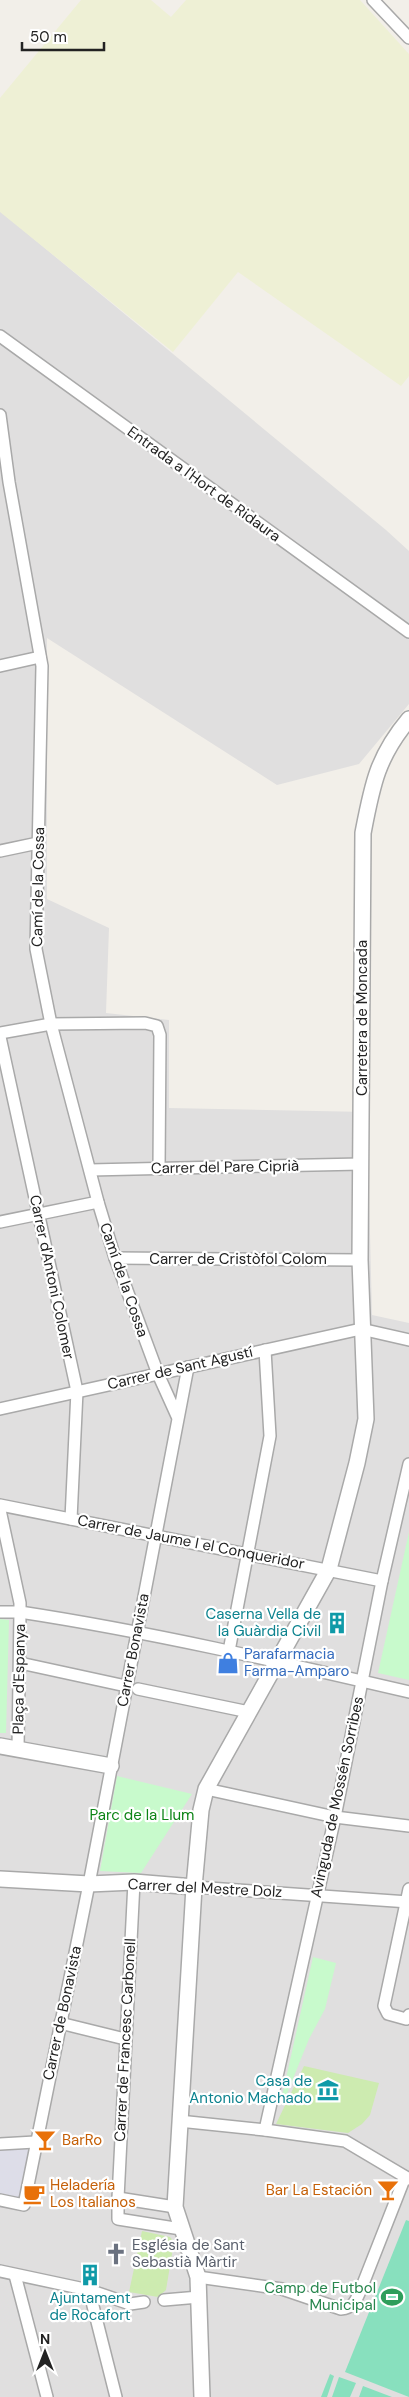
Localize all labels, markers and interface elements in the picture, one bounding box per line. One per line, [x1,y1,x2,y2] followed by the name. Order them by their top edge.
[22,20,105,52] scale bar
[30,27,67,47] text: 50 m
[123,422,285,546] street label: Entrada a l'Hort de Ridaura
[27,827,49,947] street label: Camí de la Cossa
[352,940,372,1096] street label: Carretera de Moncada
[151,1156,299,1178] street label: Carrer del Pare Ciprià
[25,1193,79,1361] street label: Carrer d'Antoni Colomer
[95,1220,153,1340] street label: Camí de la Cossa
[149,1249,327,1269] street label: Carrer de Cristòfol Colom
[105,1341,255,1394] street label: Carrer de Sant Agustí
[76,1510,307,1574] street label: Carrer de Jaume I el Conqueridor
[112,1592,154,1708] street label: Carrer Bonavista
[205,1604,321,1641] place label: Caserna Vella de la Guàrdia Civil
[324,1610,350,1636] building icon: Caserna Vella de la Guàrdia Civil
[8,1623,30,1735] street label: Plaça d'Espanya
[244,1644,350,1681] place label: Parafarmacia Farma-Amparo
[215,1650,241,1676] shop icon: Parafarmacia Farma-Amparo
[306,1695,368,1899] street label: Avinguda de Mossén Sorribes
[90,1805,194,1825] park label: Parc de la Llum
[127,1874,283,1902] street label: Carrer del Mestre Dolz
[110,1938,140,2142] street label: Carrer de Francesc Carbonell
[38,1944,86,2082] street label: Carrer de Bonavista
[189,2071,312,2108] place label: Casa de Antonio Machado
[315,2077,341,2103] museum icon: Casa de Antonio Machado
[32,2127,58,2153] bar icon: BarRo
[62,2130,102,2150] place label: BarRo
[50,2175,136,2212] place label: Heladería Los Italianos
[375,2177,401,2203] bar icon: Bar La Estación
[266,2180,372,2200] place label: Bar La Estación
[21,2181,47,2207] cafe icon: Heladería Los Italianos
[132,2235,245,2272] place label: Església de Sant Sebastià Màrtir
[103,2241,129,2267] church icon: Església de Sant Sebastià Màrtir
[77,2262,103,2288] building icon: Ajuntament de Rocafort
[264,2278,376,2315] place label: Camp de Futbol Municipal
[379,2284,405,2310] sports icon: Camp de Futbol Municipal
[49,2288,131,2325] place label: Ajuntament de Rocafort
[20,2327,70,2377] north arrow
[40,2330,50,2348] text: N

